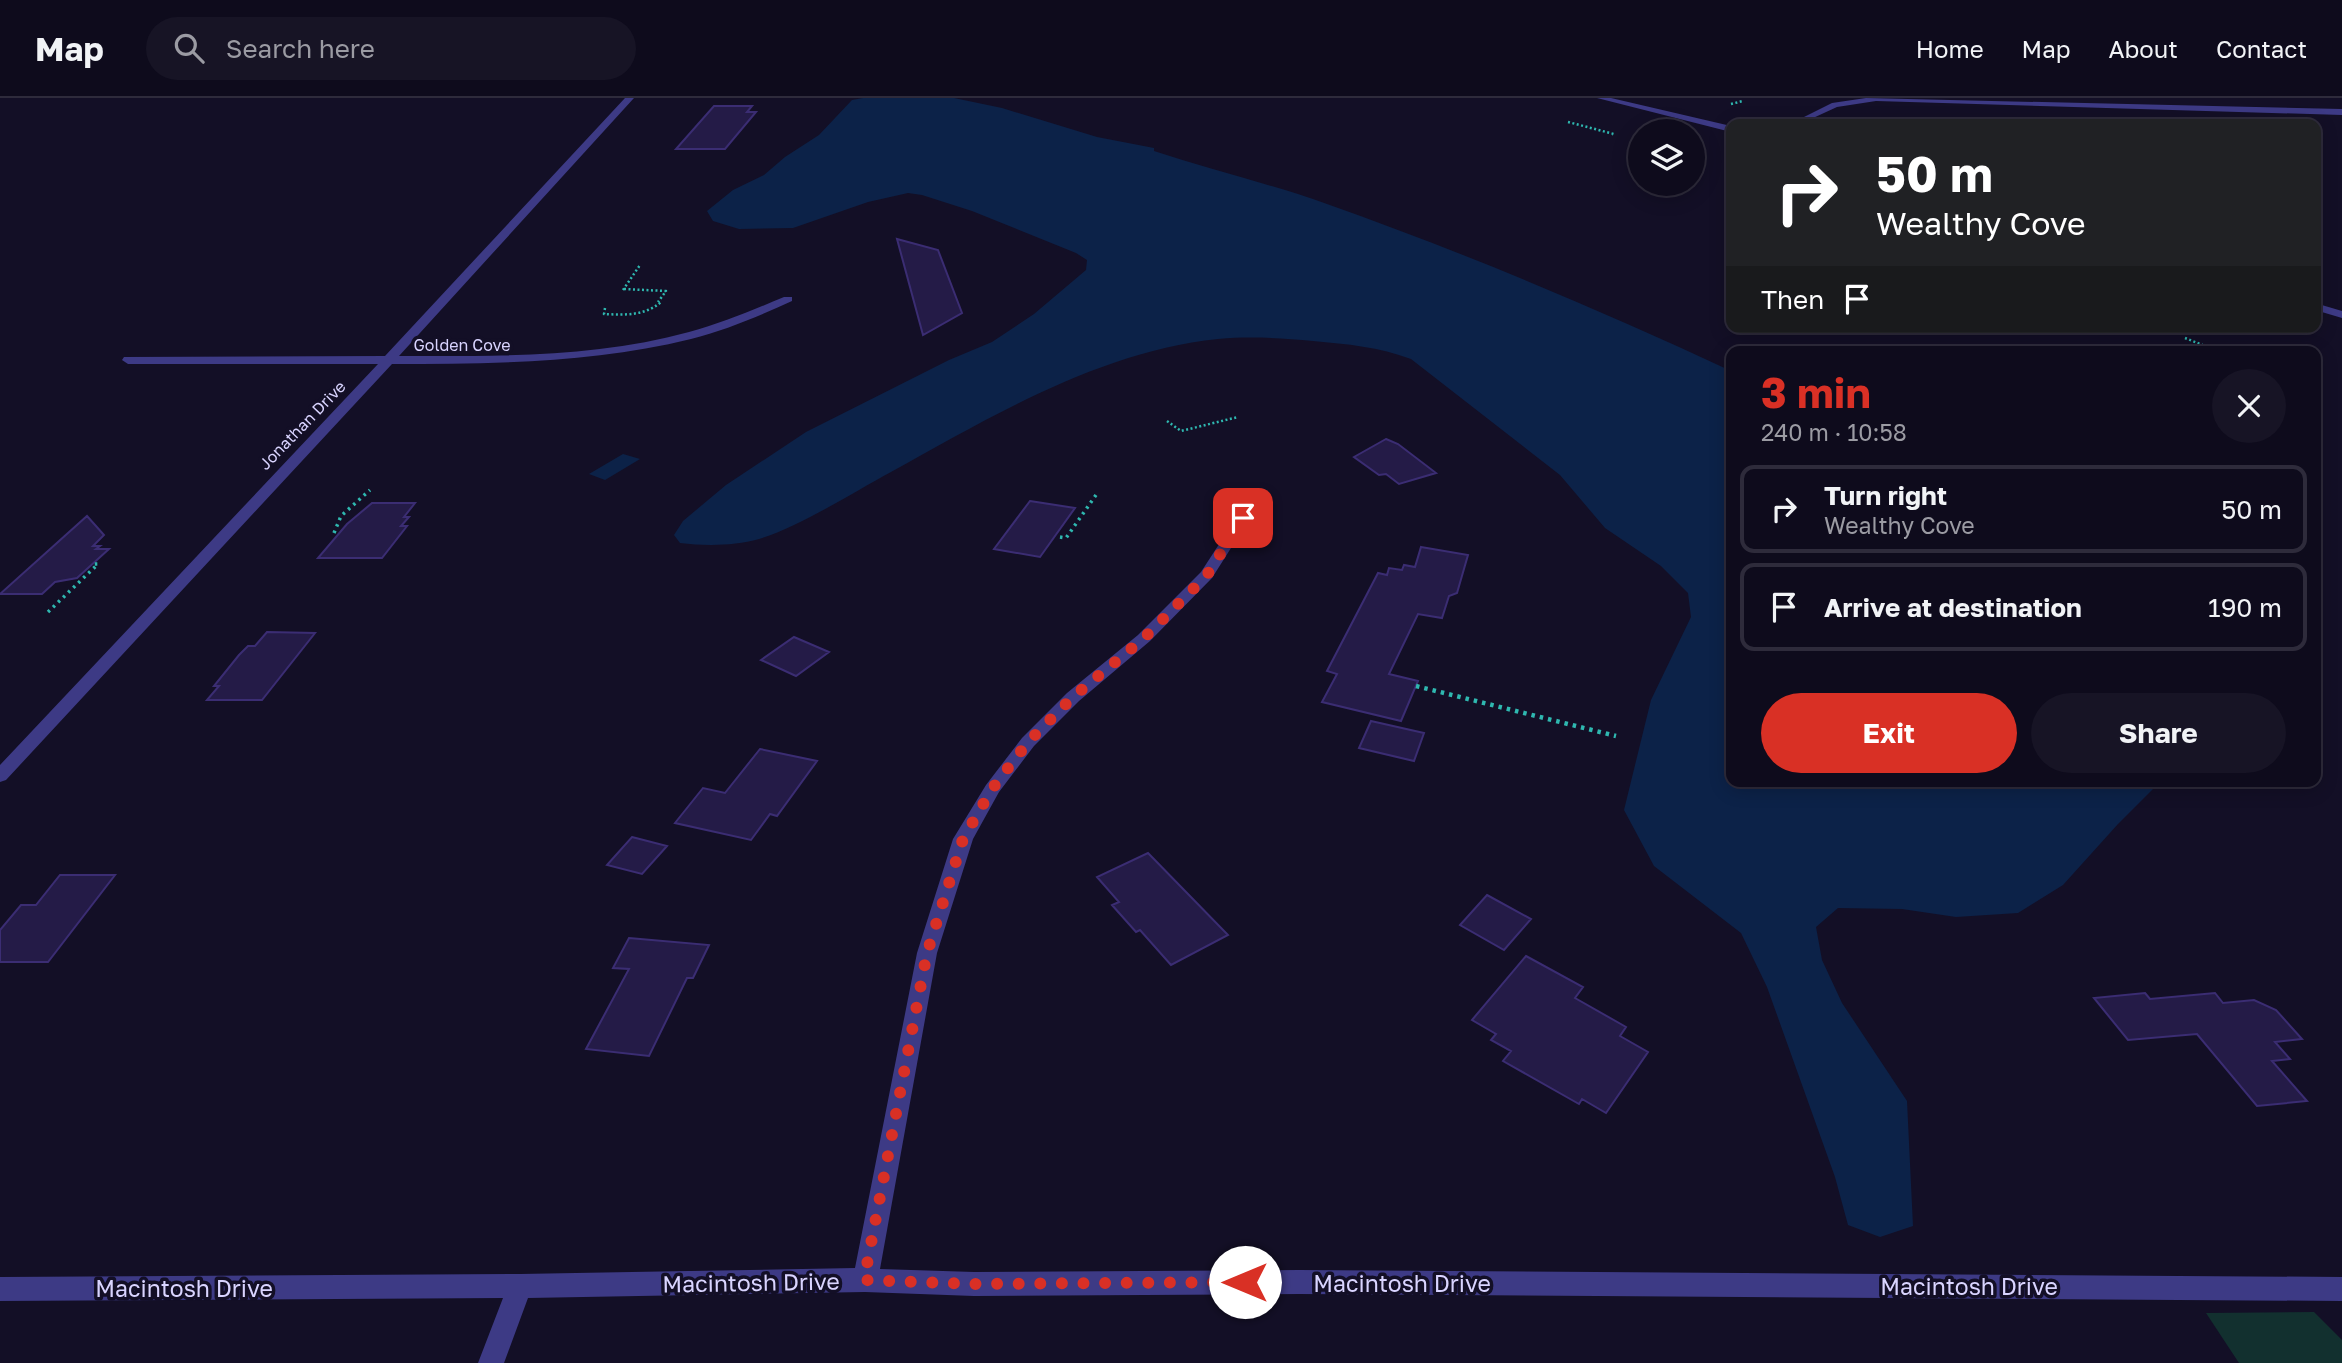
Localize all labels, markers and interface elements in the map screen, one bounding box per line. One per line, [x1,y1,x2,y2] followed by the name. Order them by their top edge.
[146,17,636,80] search box
[35,29,104,68] text: Map
[170,29,208,67] icon: search
[226,33,375,64] text: Search here
[1916,34,1984,63] text: Home
[2022,34,2071,63] text: Map
[2109,34,2178,63] text: About
[2216,34,2307,63] text: Contact
[1628,119,1705,196] map controls
[1628,119,1705,196] button: layers
[1876,144,1993,203] text: 50 m
[1761,147,1852,238] icon: right
[1876,204,2086,242] text: Wealthy Cove
[1838,280,1876,318] icon: arrive
[1761,284,1824,315] text: Then
[414,335,510,355] street label: Golden Cove
[1761,367,1871,417] text: 3 min
[2212,369,2286,443] button: close
[255,376,349,474] street label: Jonathan Drive
[1761,418,1907,446] text: 240 m · 10:58
[1824,480,1947,511] text: Turn right
[1213,488,1273,548] pin
[1765,490,1803,528] icon: right
[2221,494,2282,525] text: 50 m
[1224,499,1262,537] icon: arrive
[1824,511,1975,539] text: Wealthy Cove
[1765,588,1803,626] icon: arrive
[1824,592,2082,623] text: Arrive at destination
[2208,592,2282,623] text: 190 m
[1761,693,2017,773] button: Exit
[2031,693,2286,773] button: Share
[1208,1245,1282,1319] position arrow
[662,1266,840,1298] street label: Macintosh Drive
[1313,1269,1491,1297] street label: Macintosh Drive
[1880,1272,2058,1300] street label: Macintosh Drive
[95,1274,273,1302] street label: Macintosh Drive

